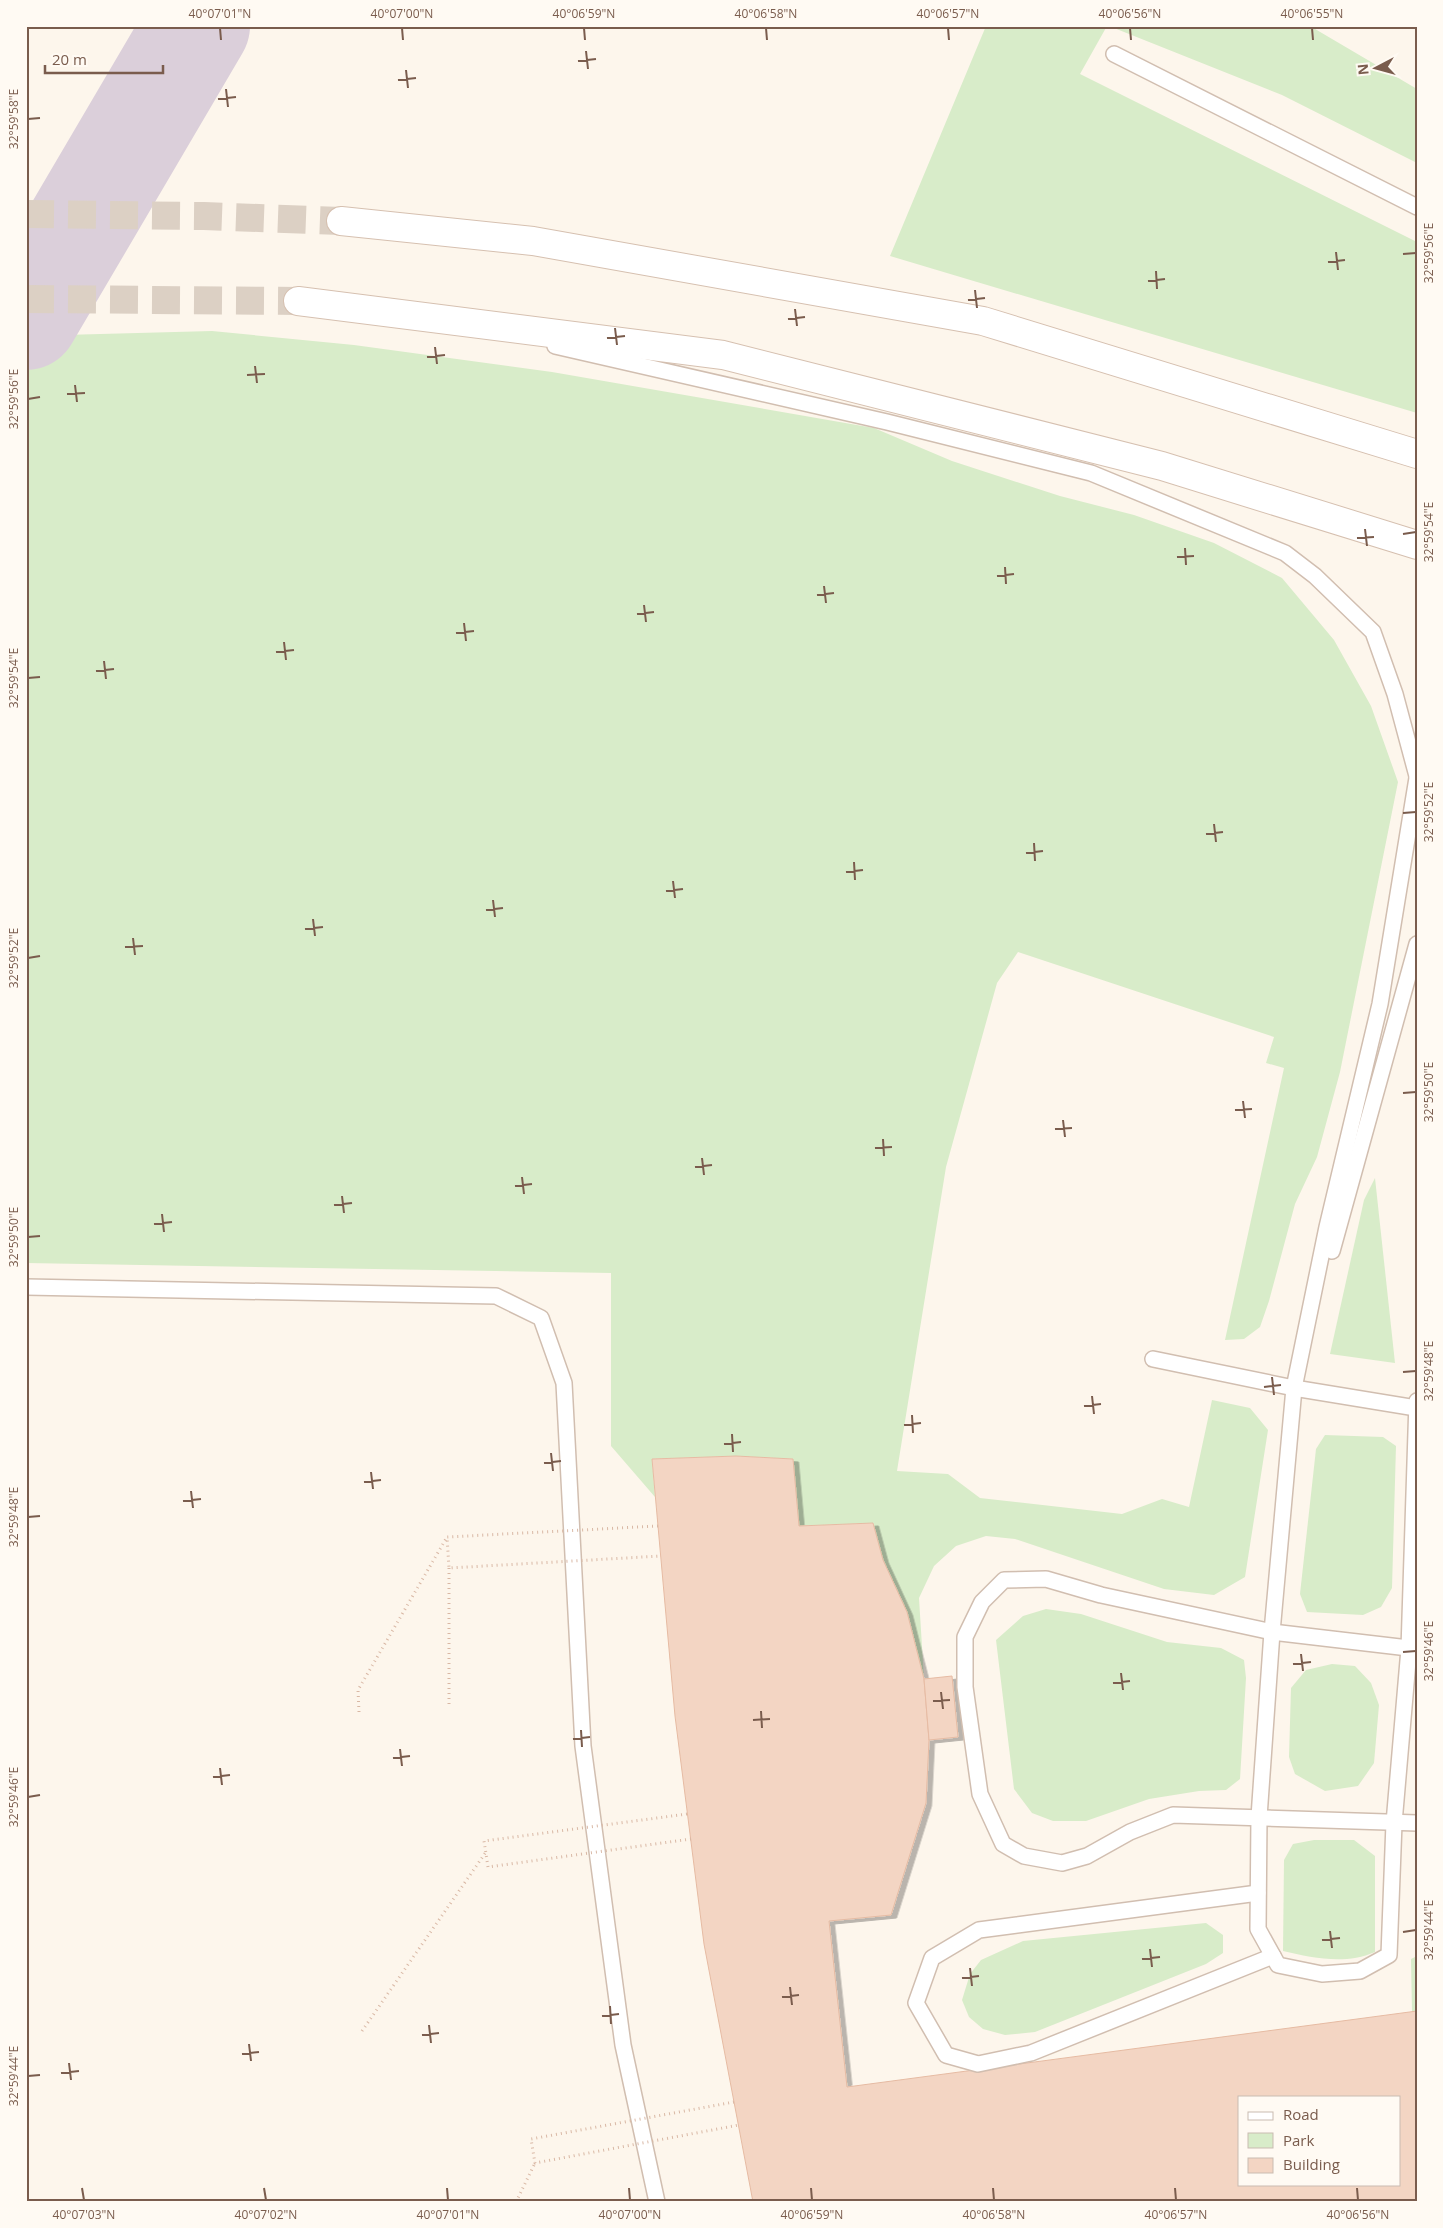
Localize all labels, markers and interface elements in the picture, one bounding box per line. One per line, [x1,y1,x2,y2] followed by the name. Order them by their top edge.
[189,5,251,22] text: 40°07'01"N
[371,5,433,22] text: 40°07'00"N
[553,5,615,22] text: 40°06'59"N
[735,5,797,22] text: 40°06'58"N
[917,5,979,22] text: 40°06'57"N
[1099,5,1161,22] text: 40°06'56"N
[1281,5,1343,22] text: 40°06'55"N
[45,42,162,74] scale bar
[1350,42,1400,92] north arrow
[52,49,87,69] text: 20 m
[1353,63,1373,76] text: N
[5,89,22,149] text: 32°59'58"E
[1420,223,1437,283] text: 32°59'56"E
[5,369,22,429] text: 32°59'56"E
[1420,502,1437,562] text: 32°59'54"E
[5,648,22,708] text: 32°59'54"E
[1420,782,1437,842] text: 32°59'52"E
[5,928,22,988] text: 32°59'52"E
[1420,1062,1437,1122] text: 32°59'50"E
[5,1207,22,1267] text: 32°59'50"E
[1420,1341,1437,1401] text: 32°59'48"E
[5,1487,22,1547] text: 32°59'48"E
[1420,1621,1437,1681] text: 32°59'46"E
[5,1767,22,1827] text: 32°59'46"E
[1420,1900,1437,1960] text: 32°59'44"E
[5,2046,22,2106] text: 32°59'44"E
[1238,2096,1400,2186] legend
[1283,2104,1319,2124] text: Road
[1283,2130,1314,2150] text: Park
[1283,2154,1340,2174] text: Building
[53,2206,115,2223] text: 40°07'03"N
[235,2206,297,2223] text: 40°07'02"N
[417,2206,479,2223] text: 40°07'01"N
[599,2206,661,2223] text: 40°07'00"N
[781,2206,843,2223] text: 40°06'59"N
[963,2206,1025,2223] text: 40°06'58"N
[1145,2206,1207,2223] text: 40°06'57"N
[1327,2206,1389,2223] text: 40°06'56"N

